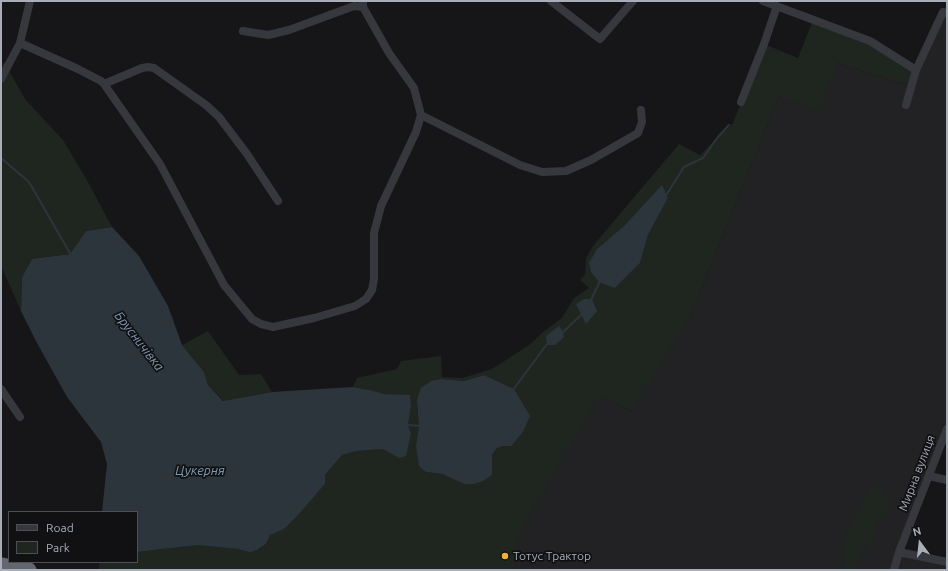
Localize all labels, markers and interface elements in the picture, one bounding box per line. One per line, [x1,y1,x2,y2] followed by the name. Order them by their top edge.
[111,308,167,374] water label: Брусничівка
[896,433,938,513] street label: Мирна вулиця
[175,463,225,479] water label: Цукерня
[8,511,138,563] legend
[46,521,74,534] text: Road
[900,523,940,563] north arrow
[911,525,922,538] text: N
[46,541,70,554] text: Park
[513,549,591,563] place label: Тотус Трактор
[500,551,510,561] marker: Тотус Трактор

